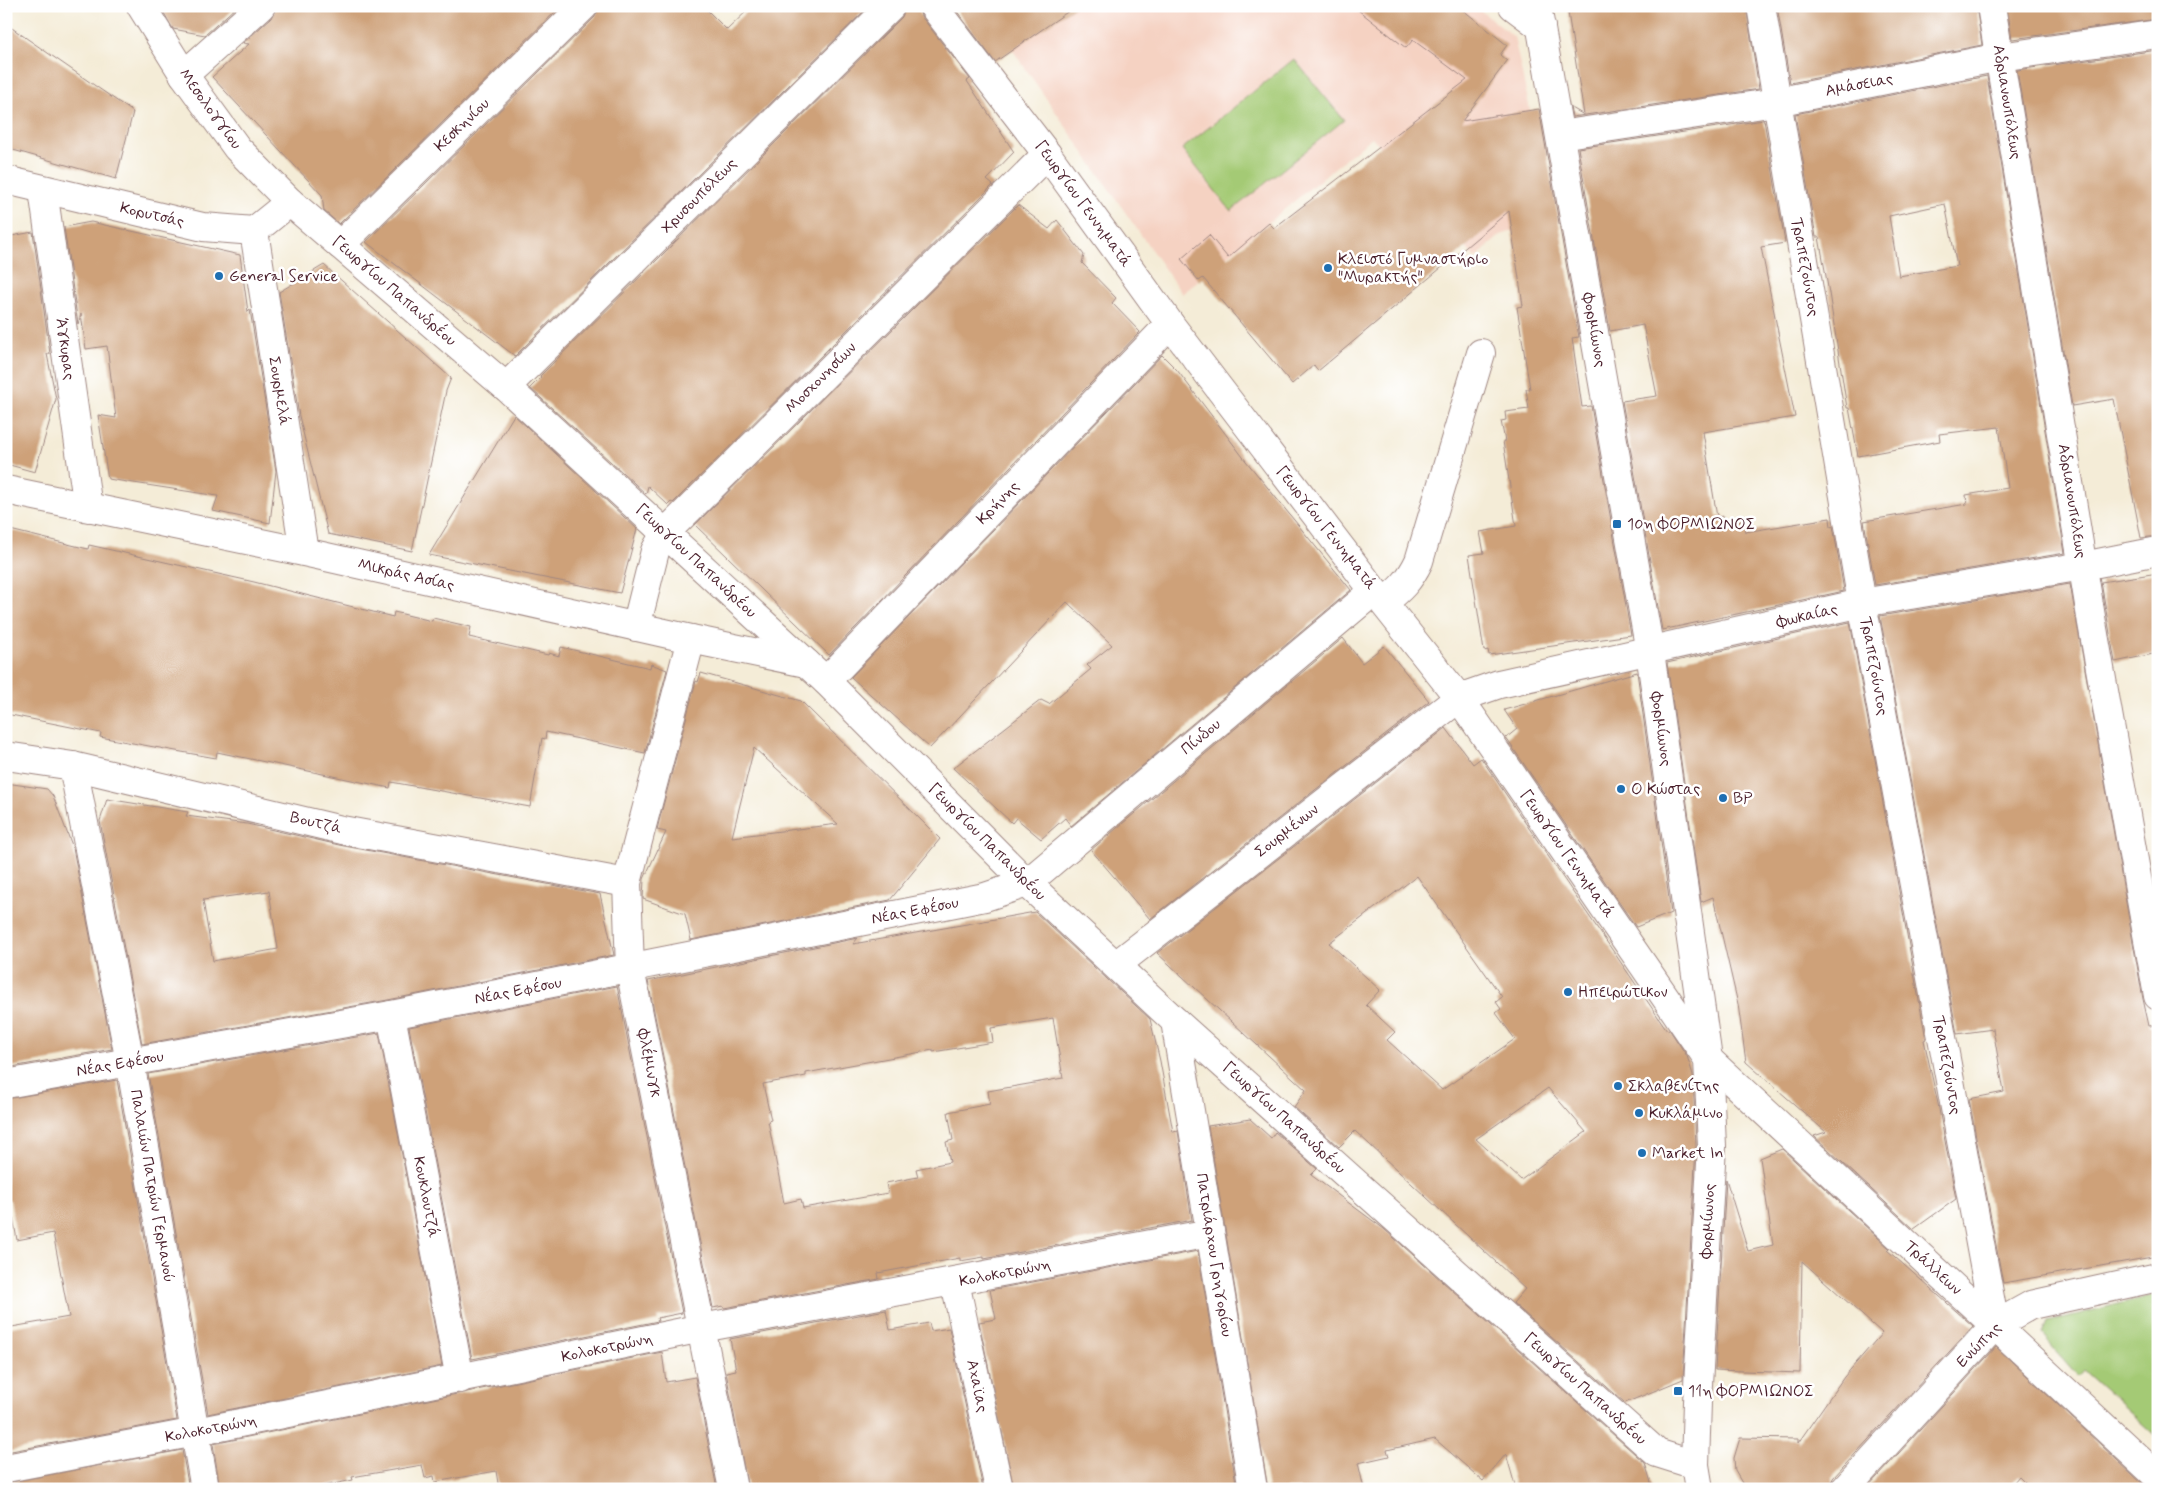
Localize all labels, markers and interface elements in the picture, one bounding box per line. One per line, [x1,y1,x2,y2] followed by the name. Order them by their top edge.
[1988,43,2026,161] street label: Αδριανουπόλεως
[174,64,246,154] street label: Μεσολογγίου
[1823,68,1895,102] street label: Αμάσειας
[430,93,494,157] street label: Κεσκηνίου
[1030,136,1136,272] street label: Γεωργίου Γεννηματά
[657,154,741,238] street label: Χρυσουπόλεως
[118,197,186,233] street label: Κορυτσάς
[1786,216,1824,318] street label: Τραπεζούντος
[327,230,461,351] street label: Γεωργίου Παπανδρέου
[1338,249,1488,288] place label: Κλειστό Γυμναστήριο "Μυρακτής"
[1322,262,1334,274] marker: Κλειστό Γυμναστήριο "Μυρακτής"
[229,266,339,287] place label: General Service
[213,270,225,282] marker: General Service
[1577,290,1611,369] street label: Φορμίωνος
[50,317,80,381] street label: Άγκυρας
[781,338,861,418] street label: Μοσχονησίων
[263,355,295,427] street label: Σουρμελά
[2053,442,2091,560] street label: Αδριανουπόλεως
[1271,462,1381,594] street label: Γεωργίου Γεννηματά
[972,476,1024,530] street label: Κρήνης
[631,499,762,623] street label: Γεωργίου Παπανδρέου
[1627,514,1755,535] place label: 10η ΦΟΡΜΙΩΝΟΣ
[1611,518,1623,530] marker: 10η ΦΟΡΜΙΩΝΟΣ
[356,554,456,596] street label: Μικράς Ασίας
[1773,599,1840,633] street label: Φωκαίας
[1855,615,1893,717] street label: Τραπεζούντος
[1645,689,1677,768] street label: Φορμίωνος
[1177,714,1225,760] street label: Πίνδου
[924,778,1051,905] street label: Γεωργίου Παπανδρέου
[1631,779,1700,800] place label: Ο Κώστας
[1615,783,1627,795] marker: Ο Κώστας
[1515,786,1619,922] street label: Γεωργίου Γεννηματά
[1733,788,1752,809] place label: BP
[1717,792,1729,804] marker: BP
[1250,799,1323,863] street label: Σουρμένων
[288,807,344,839] street label: Βουτζά
[869,891,960,930] street label: Νέας Εφέσου
[472,971,563,1010] street label: Νέας Εφέσου
[1578,982,1668,1003] place label: Ηπειρώτικον
[1562,986,1574,998] marker: Ηπειρώτικον
[1928,1014,1966,1116] street label: Τραπεζούντος
[632,1026,667,1100] street label: Φλέμινγκ
[74,1045,165,1082] street label: Νέας Εφέσου
[1218,1056,1351,1179] street label: Γεωργίου Παπανδρέου
[1628,1076,1719,1097] place label: Σκλαβενίτης
[1612,1080,1624,1092] marker: Σκλαβενίτης
[125,1088,179,1284] street label: Παλαιών Πατρών Γερμανού
[1649,1103,1723,1124] place label: Κυκλάμινο
[1633,1107,1645,1119] marker: Κυκλάμινο
[1652,1143,1724,1164] place label: Market In
[1636,1147,1648,1159] marker: Market In
[408,1155,444,1239] street label: Κουκλουτζά
[1191,1172,1237,1338] street label: Πατριάρχου Γρηγορίου
[1695,1183,1720,1260] street label: Φορμίωνος
[1900,1236,1966,1300] street label: Τράλλεων
[957,1254,1053,1292] street label: Κολοκοτρώνη
[1952,1318,2006,1372] street label: Ενώπης
[1519,1327,1652,1450] street label: Γεωργίου Παπανδρέου
[559,1328,655,1368] street label: Κολοκοτρώνη
[961,1358,993,1414] street label: Αχαϊας
[1688,1381,1814,1402] place label: 11η ΦΟΡΜΙΩΝΟΣ
[1672,1385,1684,1397] marker: 11η ΦΟΡΜΙΩΝΟΣ
[163,1410,259,1448] street label: Κολοκοτρώνη

